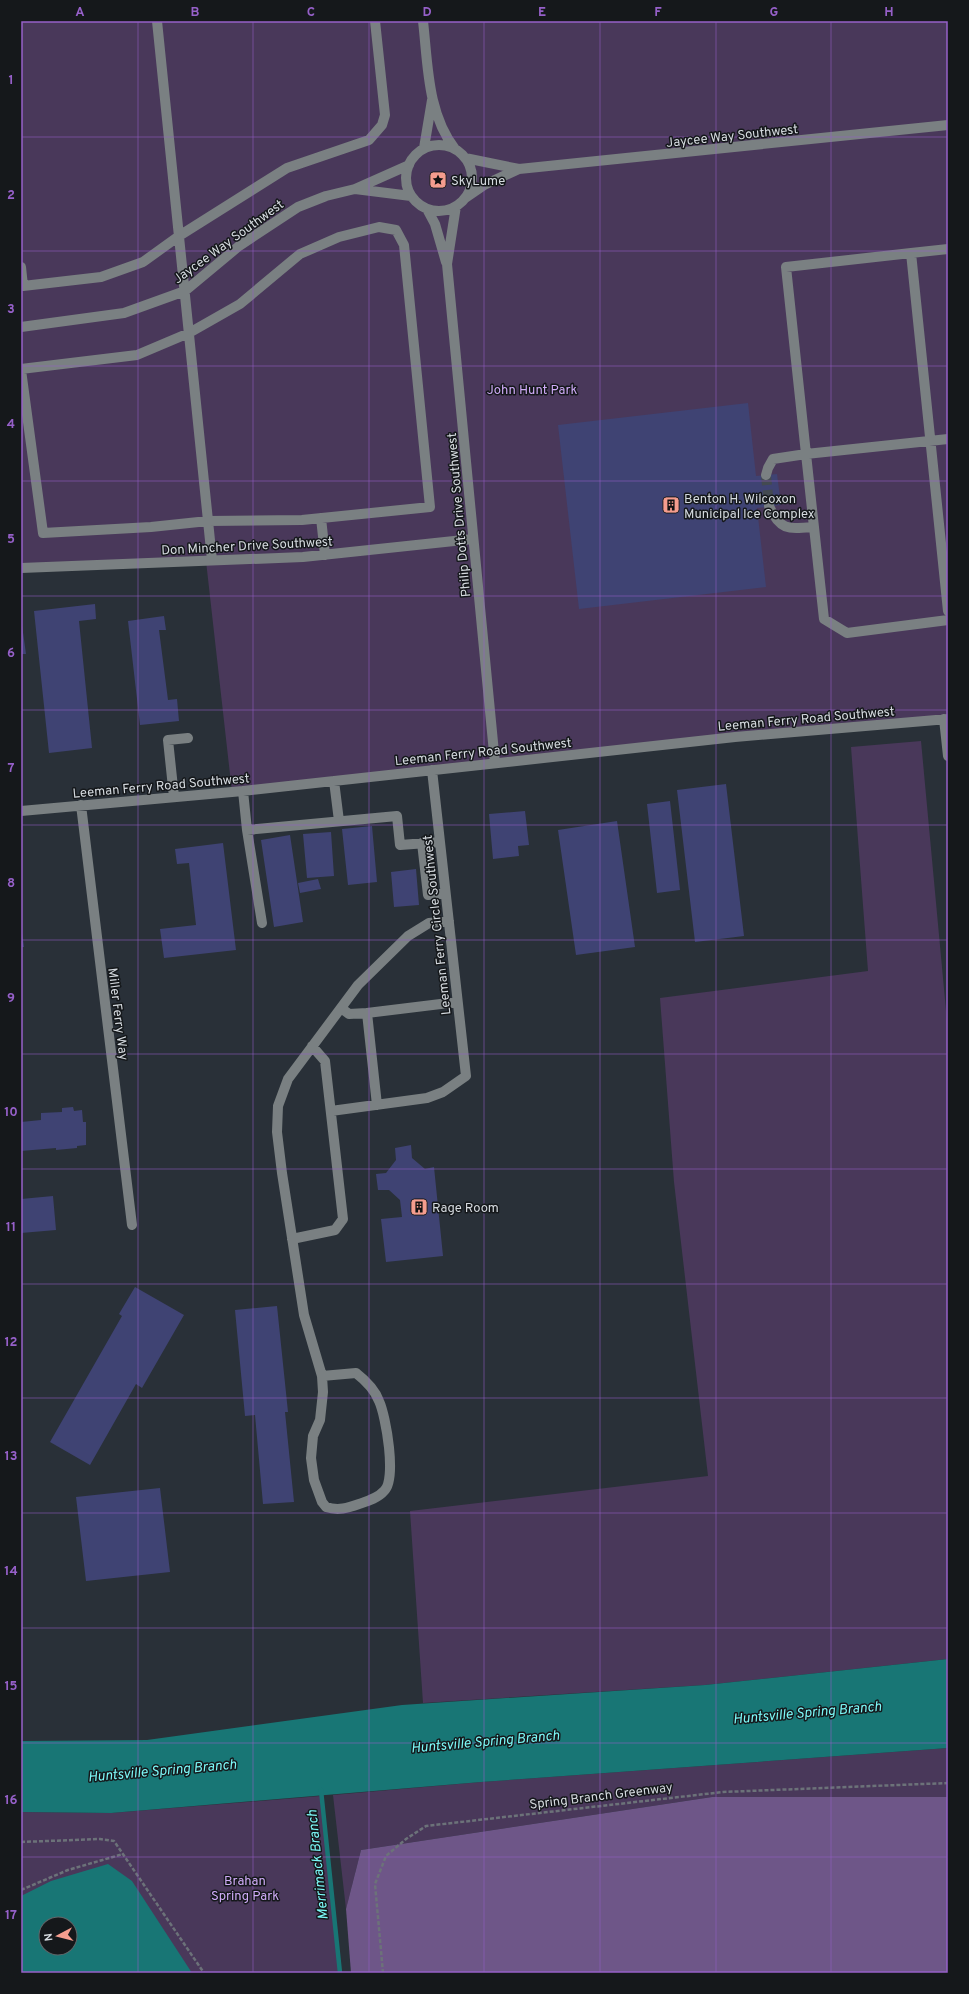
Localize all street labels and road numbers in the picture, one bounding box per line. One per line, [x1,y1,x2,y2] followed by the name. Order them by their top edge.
[665,122,799,152] street label: Jaycee Way Southwest
[171,197,288,288] street label: Jaycee Way Southwest
[445,432,475,598] street label: Philip Dotts Drive Southwest
[161,535,333,559] street label: Don Mincher Drive Southwest
[717,704,895,736] street label: Leeman Ferry Road Southwest
[394,736,572,770] street label: Leeman Ferry Road Southwest
[72,771,250,803] street label: Leeman Ferry Road Southwest
[421,834,455,1016] street label: Leeman Ferry Circle Southwest
[103,967,131,1062] street label: Miller Ferry Way
[529,1780,674,1814] street label: Spring Branch Greenway

